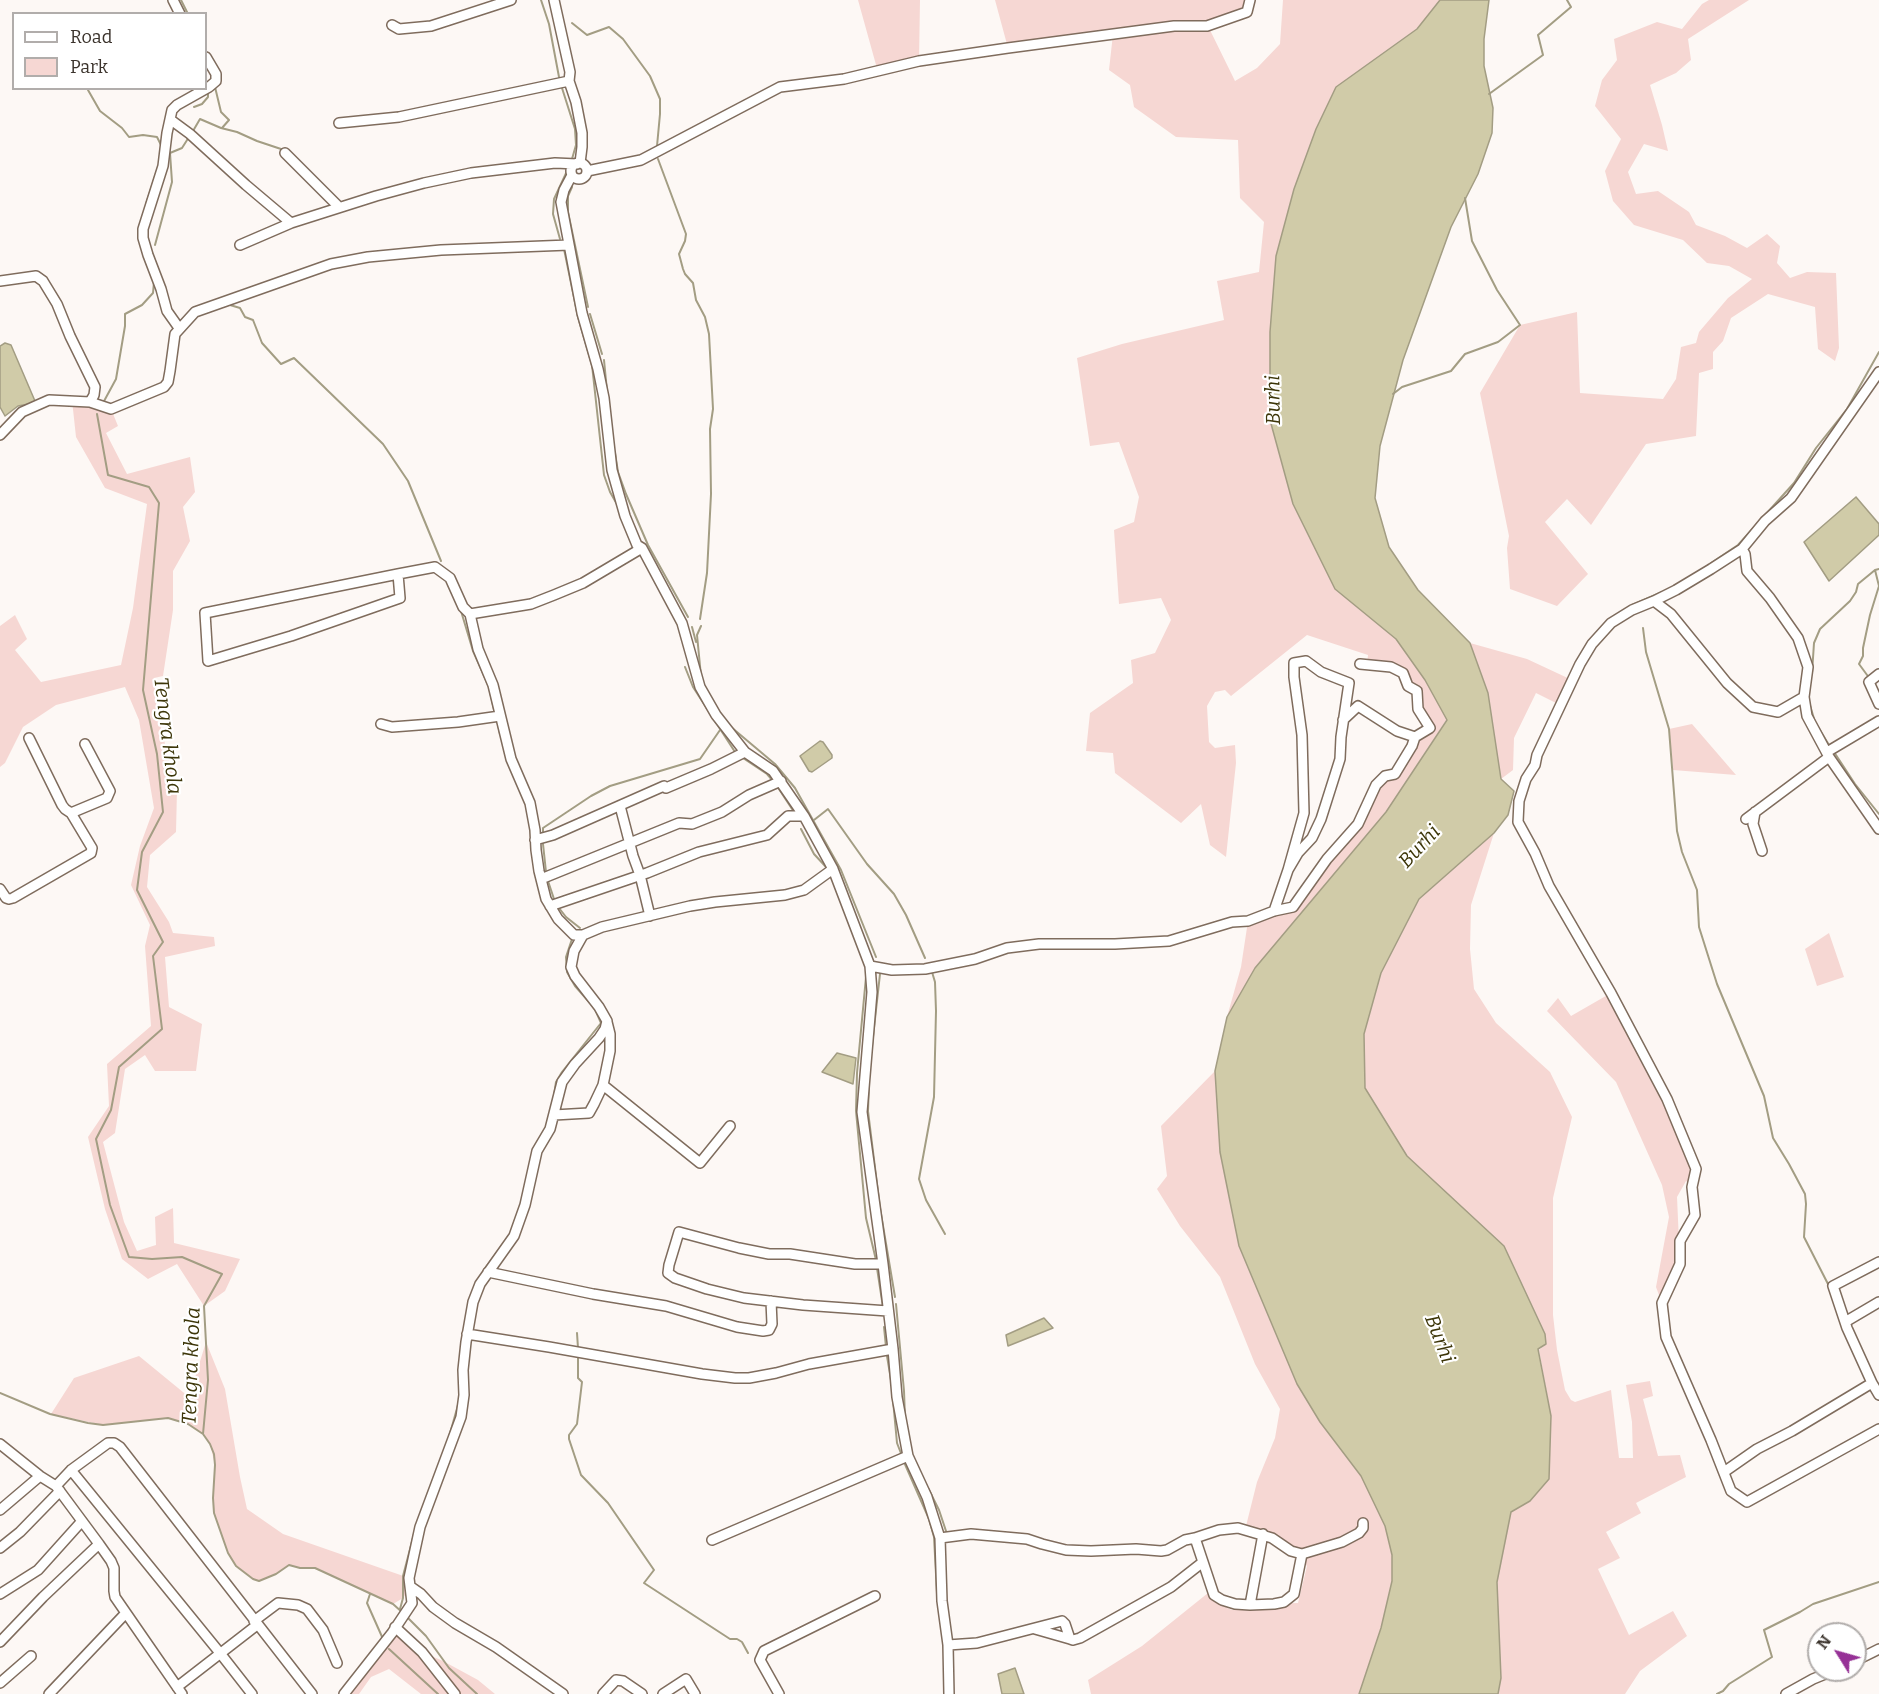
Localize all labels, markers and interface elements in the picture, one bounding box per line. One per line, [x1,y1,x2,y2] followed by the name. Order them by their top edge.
[12,12,207,90] legend
[70,26,112,48] text: Road
[70,56,108,78] text: Park
[1262,375,1286,425] water label: Burhi
[148,676,186,796] water label: Tengra khola
[1394,821,1446,873] water label: Burhi
[178,1307,206,1425] water label: Tengra khola
[1419,1311,1459,1367] water label: Burhi
[1807,1622,1867,1682] north arrow
[1813,1631,1835,1653] text: N

